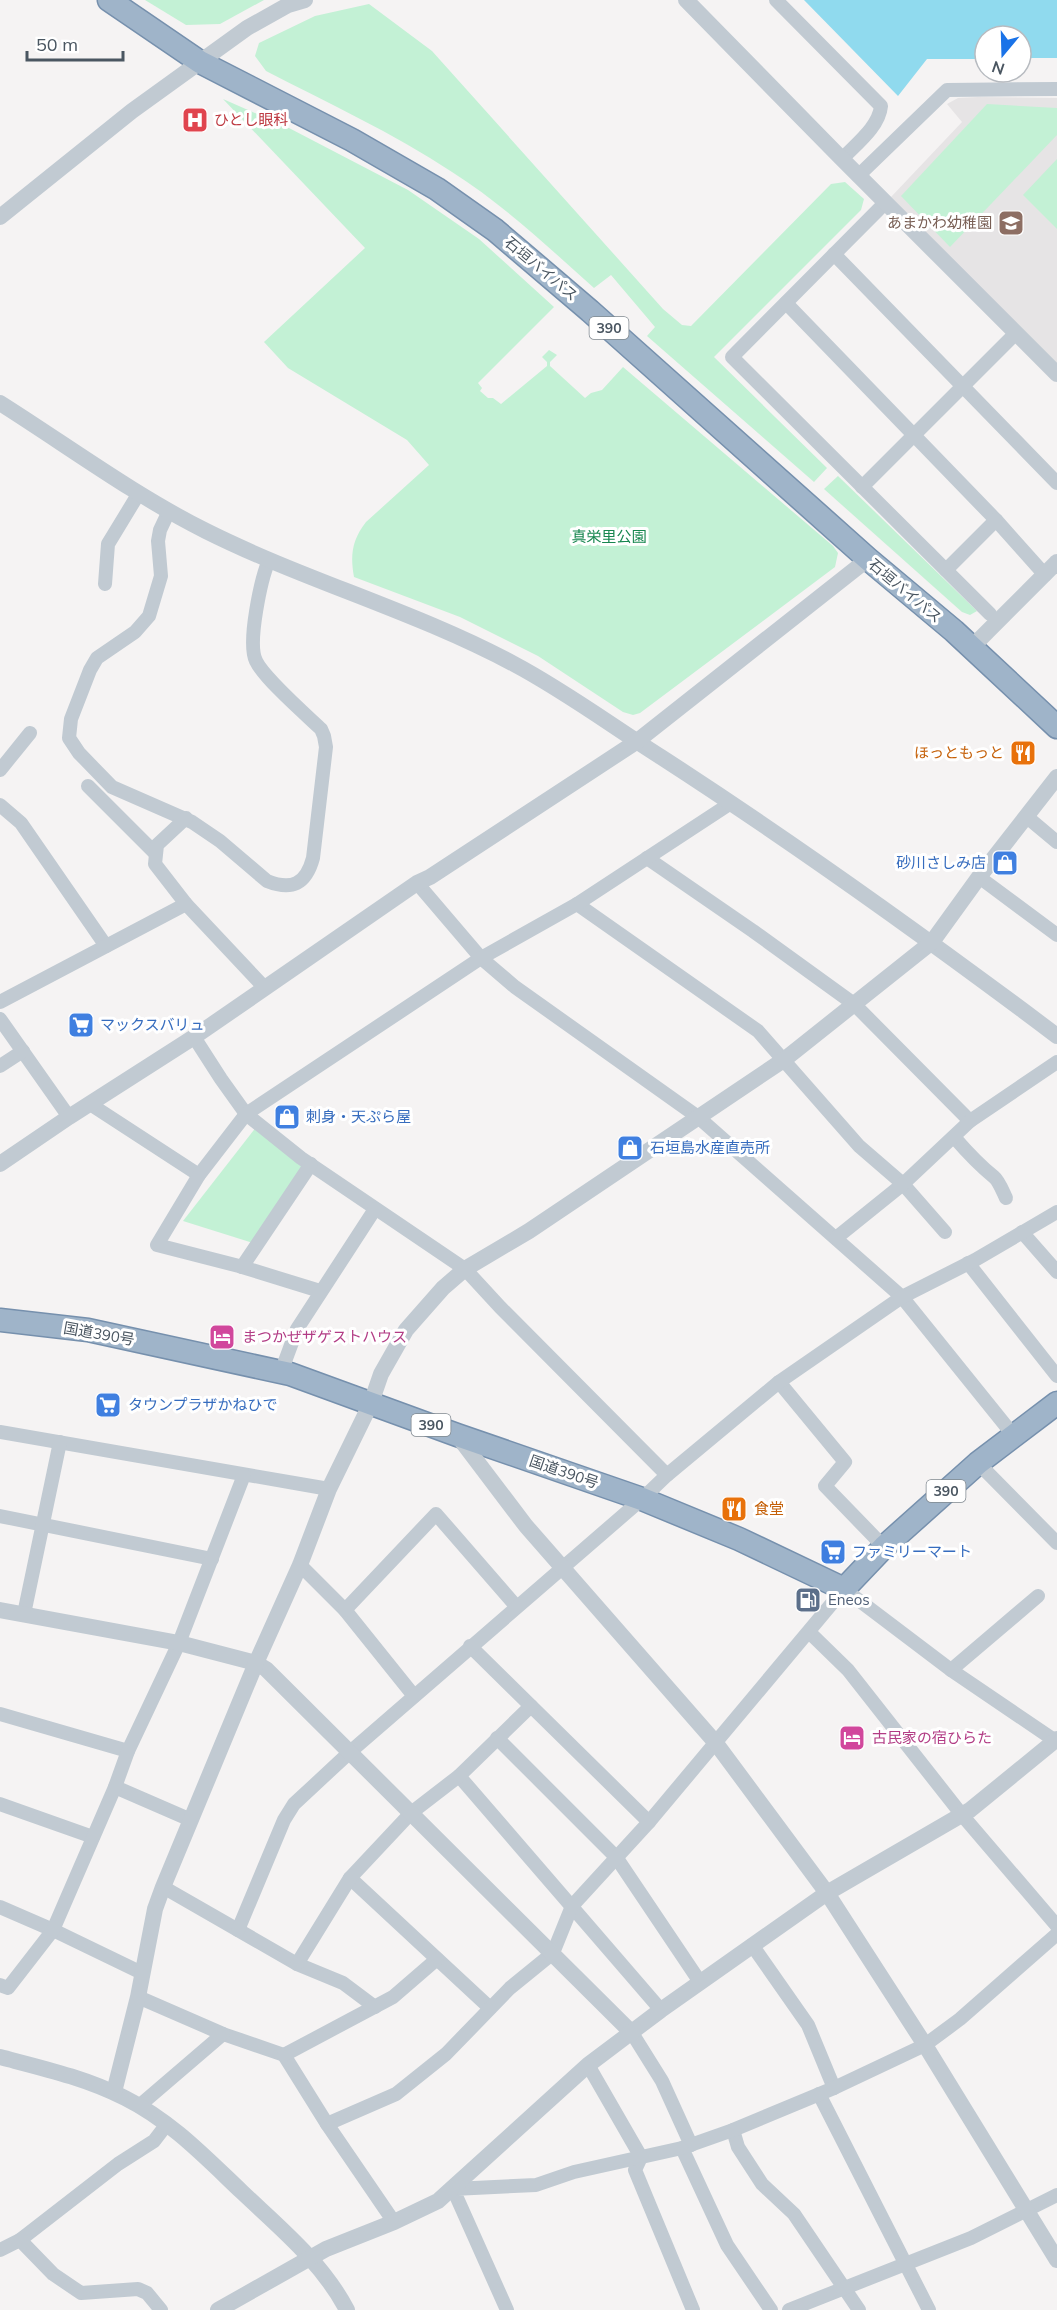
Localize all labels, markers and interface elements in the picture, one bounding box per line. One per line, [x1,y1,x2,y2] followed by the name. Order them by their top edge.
[27,24,123,62] scale bar
[973,24,1033,84] north arrow
[36,33,78,56] text: 50 m
[989,57,1007,80] text: N
[180,105,210,135] hospital icon: ひとし眼科
[214,110,289,129] place label: ひとし眼科
[996,208,1026,238] school or university icon: あまかわ幼稚園
[887,213,992,232] place label: あまかわ幼稚園
[501,233,582,305] street label: 石垣バイパス
[590,317,628,339] road number: 390
[571,527,647,546] park label: 真栄里公園
[865,555,946,627] street label: 石垣バイパス
[1008,738,1038,768] restaurant icon: ほっともっと
[914,743,1004,762] place label: ほっともっと
[990,848,1020,878] shop icon: 砂川さしみ店
[896,853,986,872] place label: 砂川さしみ店
[66,1010,96,1040] supermarket icon: マックスバリュ
[100,1015,205,1034] place label: マックスバリュ
[272,1102,302,1132] shop icon: 刺身・天ぷら屋
[306,1107,411,1126] place label: 刺身・天ぷら屋
[615,1133,645,1163] shop icon: 石垣島水産直売所
[650,1138,770,1157] place label: 石垣島水産直売所
[62,1318,136,1349] street label: 国道390号
[207,1322,237,1352] hotel icon: まつかぜザゲストハウス
[242,1327,407,1346] place label: まつかぜザゲストハウス
[93,1390,123,1420] supermarket icon: タウンプラザかねひで
[128,1395,278,1414] place label: タウンプラザかねひで
[412,1414,450,1436] road number: 390
[527,1451,601,1492] street label: 国道390号
[926,1480,966,1502] road number: 390
[719,1494,749,1524] restaurant icon: 食堂
[754,1499,784,1518] place label: 食堂
[818,1537,848,1567] supermarket icon: ファミリーマート
[852,1542,972,1561] place label: ファミリーマート
[793,1585,823,1615] fuel station icon: Eneos
[828,1590,870,1609] place label: Eneos
[837,1723,867,1753] hotel icon: 古民家の宿ひらた
[872,1728,992,1747] place label: 古民家の宿ひらた

